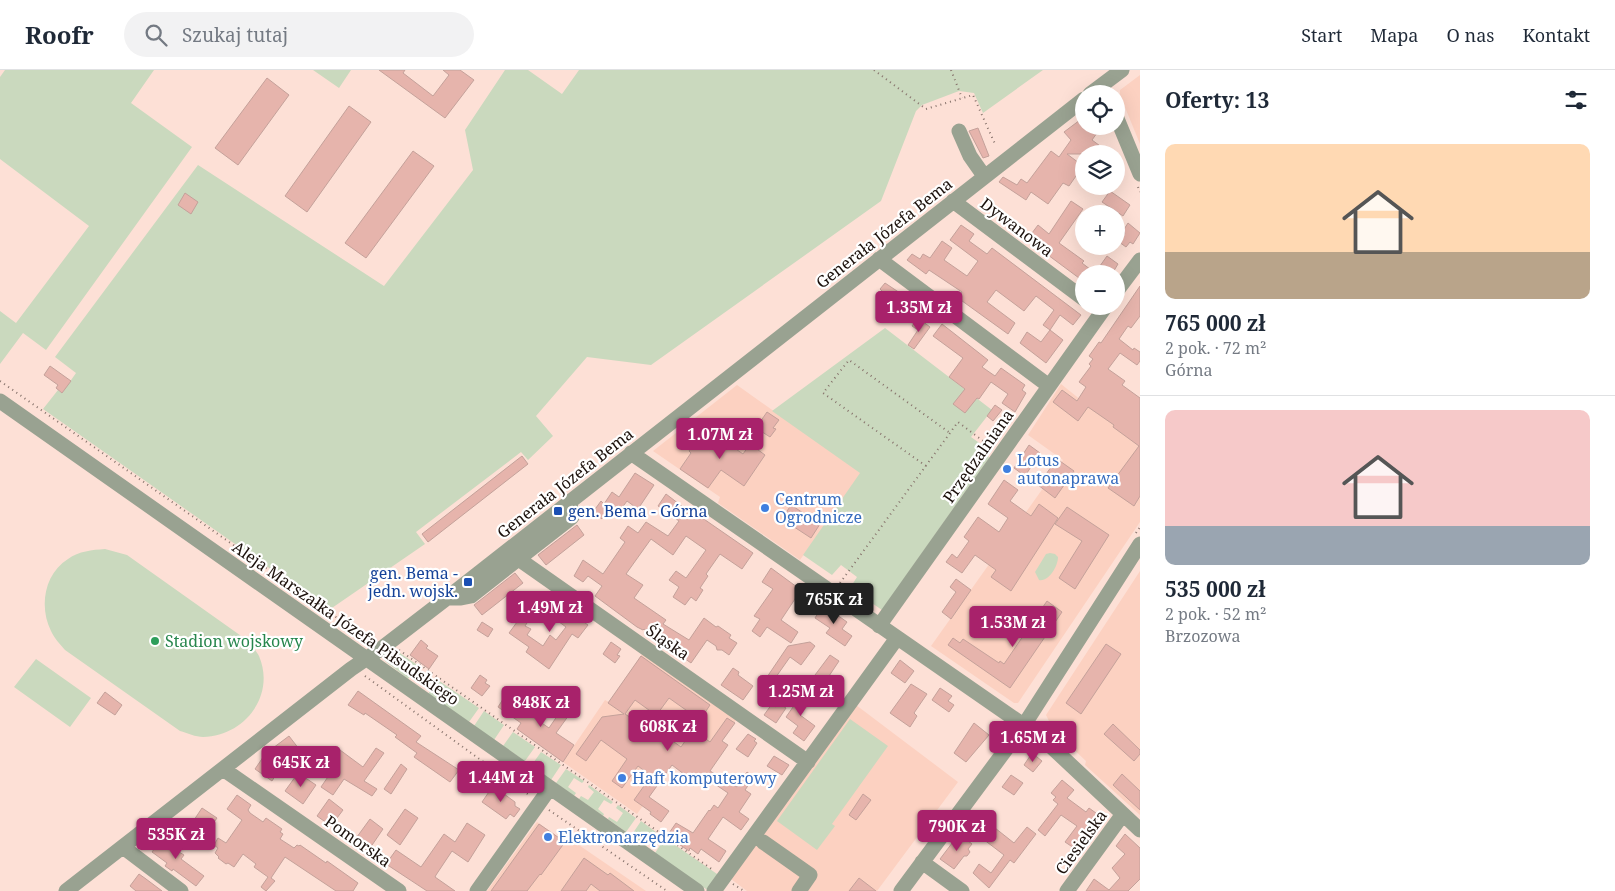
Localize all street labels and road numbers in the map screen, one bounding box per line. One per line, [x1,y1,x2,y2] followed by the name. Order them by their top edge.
[811,173,957,293] street label: Generała Józefa Bema
[976,192,1058,262] street label: Dywanowa
[938,405,1018,507] street label: Przędzalniana
[492,423,638,543] street label: Generała Józefa Bema
[228,536,464,710] street label: Aleja Marszałka Józefa Piłsudskiego
[642,619,694,665] street label: Śląska
[1050,805,1112,879] street label: Ciesielska
[320,810,396,872] street label: Pomorska

